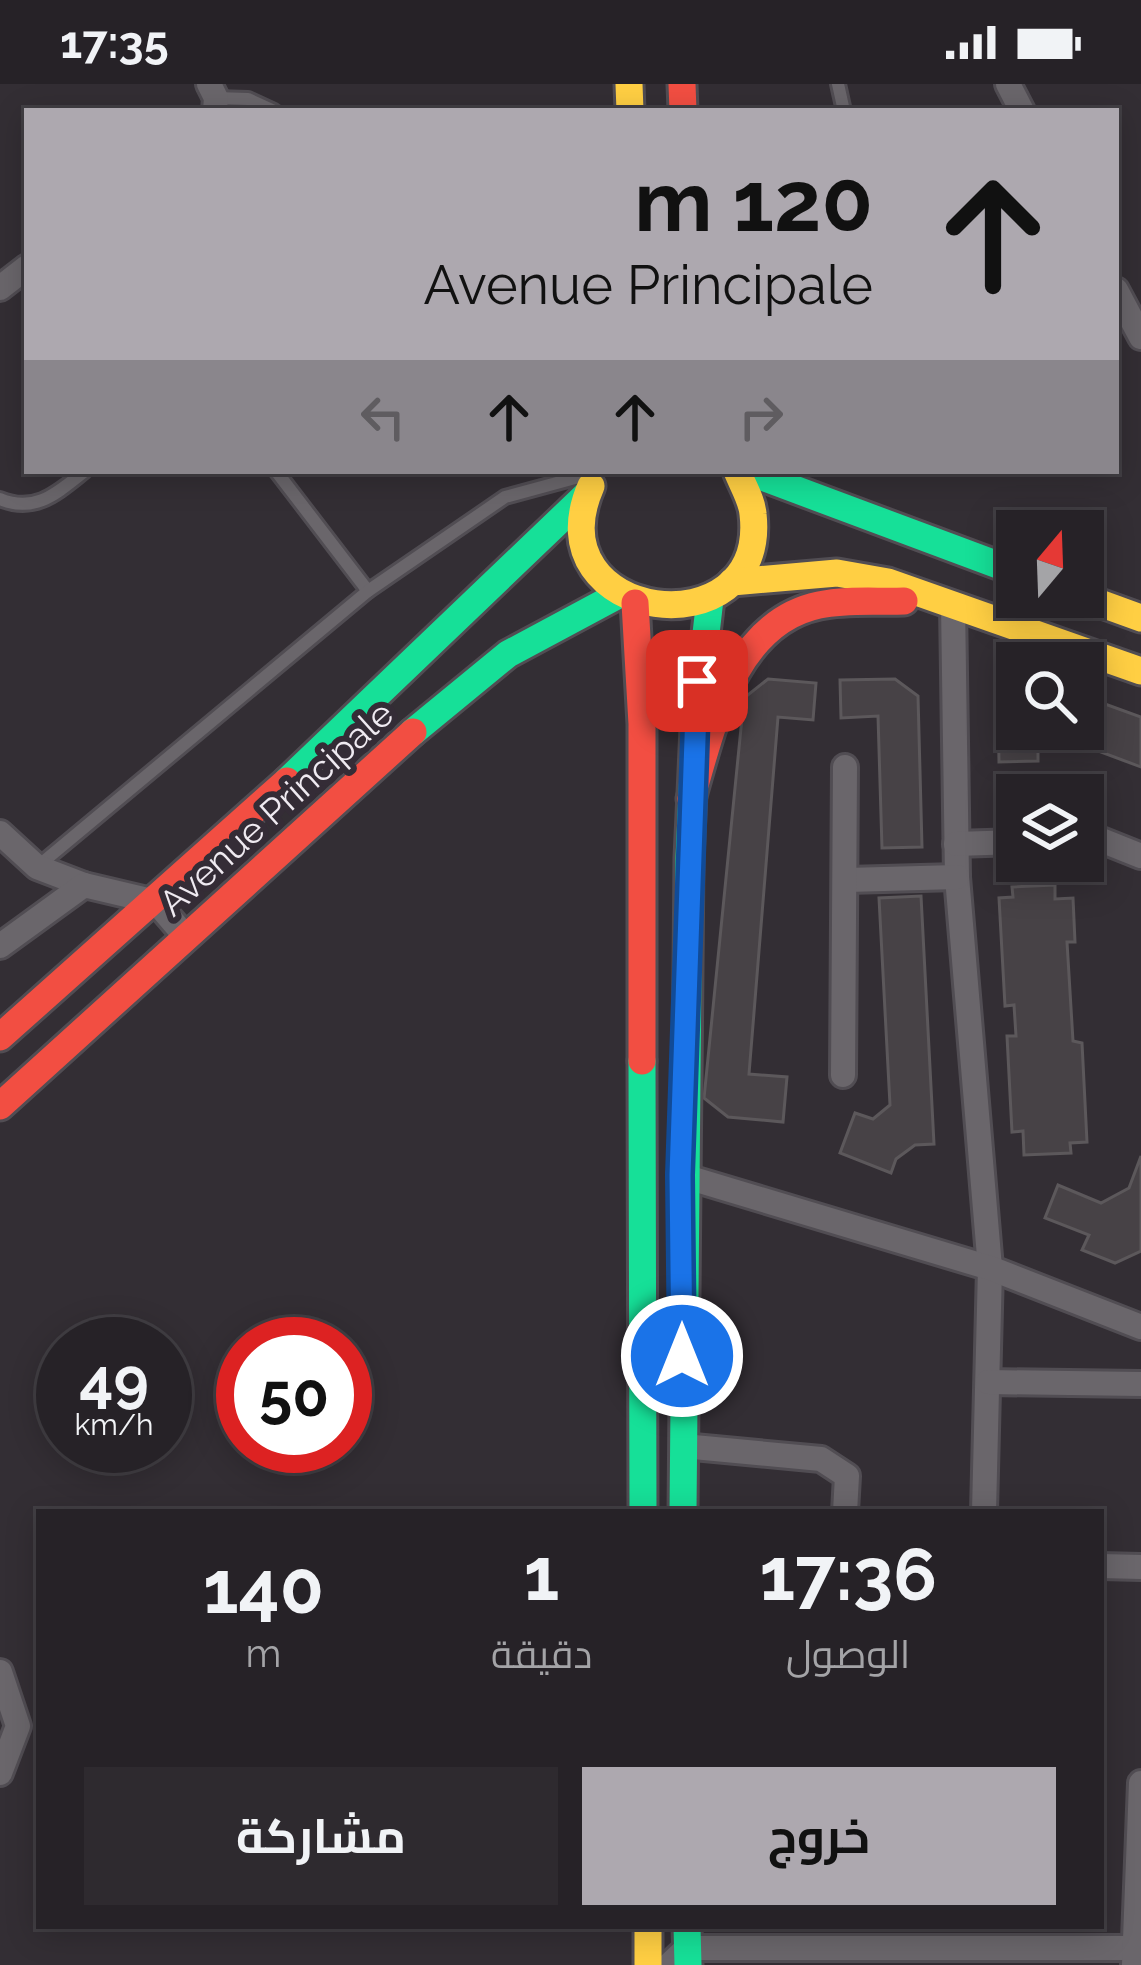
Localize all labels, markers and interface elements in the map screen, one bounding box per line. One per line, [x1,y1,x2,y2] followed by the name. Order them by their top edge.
[60,16,169,69] text: 17:35
[634,152,873,251] text: 120 m
[915,156,1071,312] icon: ahead
[423,253,873,317] text: Avenue Principale
[350,384,416,450] icon: left
[476,384,542,450] icon: ahead
[602,384,668,450] icon: ahead
[728,384,794,450] icon: right
[996,510,1104,618] north arrow
[996,510,1104,882] map controls
[646,630,748,732] pin
[996,642,1104,750] button: search
[664,648,730,714] icon: arrive
[151,692,401,924] street label: Avenue Principale
[996,774,1104,882] button: layers
[619,1293,745,1419] position arrow
[216,1317,372,1473] speed limit sign: 50
[79,1345,149,1415] text: 49
[74,1407,154,1442] text: km/h
[524,1532,559,1617] text: 1
[759,1532,937,1617] text: 17:36
[203,1545,324,1630] text: 140
[246,1630,281,1676] text: m
[491,1631,592,1677] text: دقيقة
[786,1631,910,1677] text: الوصول
[84,1767,558,1905] button: مشاركة
[582,1767,1056,1905] button: خروج

